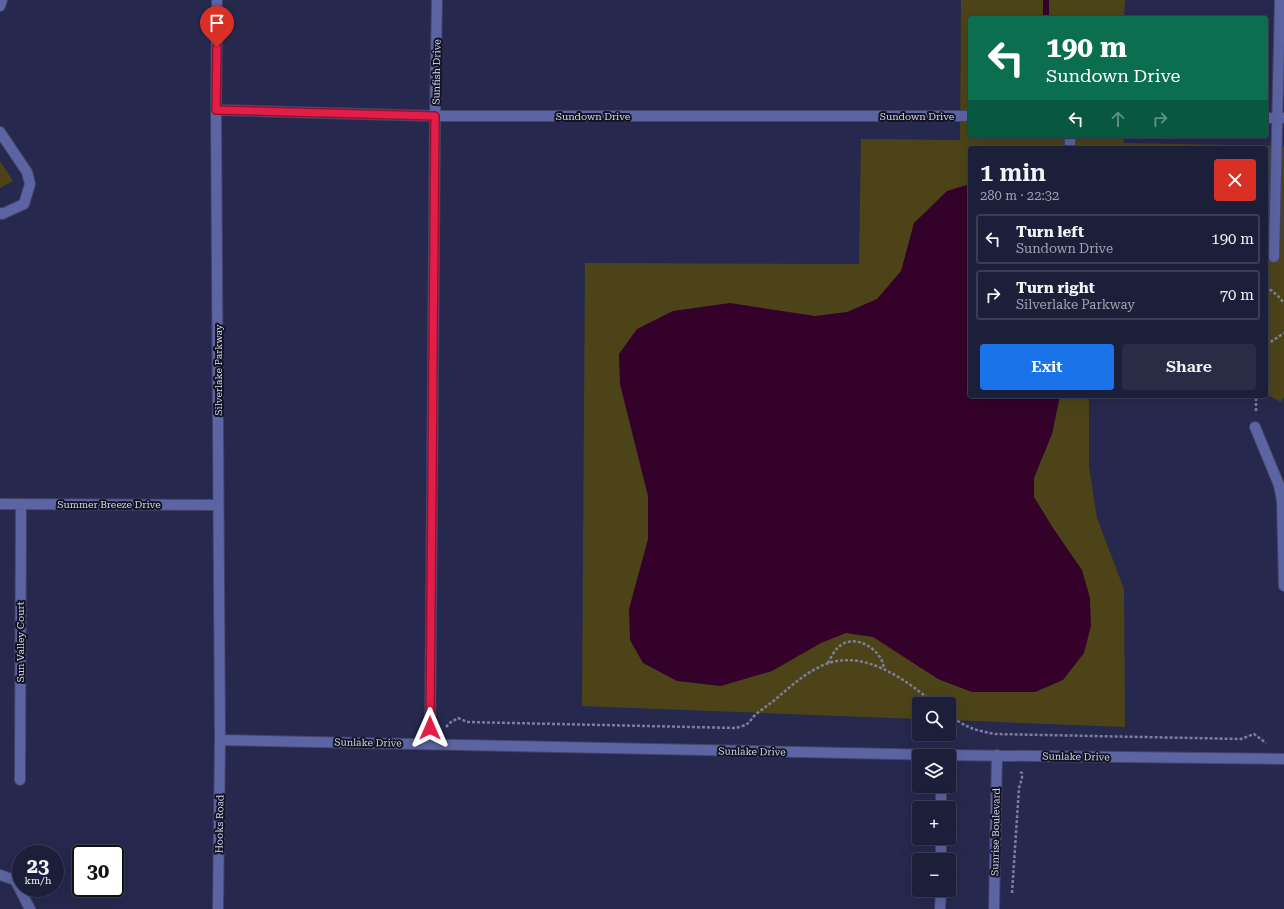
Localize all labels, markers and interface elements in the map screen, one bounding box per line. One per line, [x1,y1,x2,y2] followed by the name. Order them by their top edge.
[200,6,234,47] pin
[206,12,228,34] icon: arrive
[1046,31,1127,64] text: 190 m
[980,32,1032,84] icon: left
[430,39,443,105] street label: Sunfish Drive
[1046,65,1180,86] text: Sundown Drive
[1065,108,1087,130] icon: left
[1107,108,1129,130] icon: ahead
[1149,108,1171,130] icon: right
[556,111,631,122] street label: Sundown Drive
[880,111,955,122] street label: Sundown Drive
[980,159,1046,187] text: 1 min
[1214,159,1256,201] button: close
[980,188,1059,203] text: 280 m · 22:32
[1016,223,1084,241] text: Turn left
[982,228,1004,250] icon: left
[1211,230,1254,248] text: 190 m
[1016,241,1113,256] text: Sundown Drive
[1016,279,1095,297] text: Turn right
[982,284,1004,306] icon: right
[1220,286,1254,304] text: 70 m
[1016,297,1135,312] text: Silverlake Parkway
[213,324,224,416] street label: Silverlake Parkway
[980,344,1114,390] button: Exit
[1122,344,1256,390] button: Share
[57,499,161,510] street label: Summer Breeze Drive
[15,601,26,682] street label: Sun Valley Court
[912,697,956,897] map controls
[912,697,956,741] button: search
[409,707,451,749] position arrow
[334,736,402,749] street label: Sunlake Drive
[718,745,786,758] street label: Sunlake Drive
[912,749,956,793] button: layers
[1042,750,1110,763] street label: Sunlake Drive
[989,787,1002,876] street label: Sunrise Boulevard
[213,794,226,853] street label: Hooks Road
[912,801,956,845] button: +
[72,845,124,897] speed limit sign: 30
[912,853,956,897] button: −
[27,854,49,878] text: 23
[25,875,51,886] text: km/h

